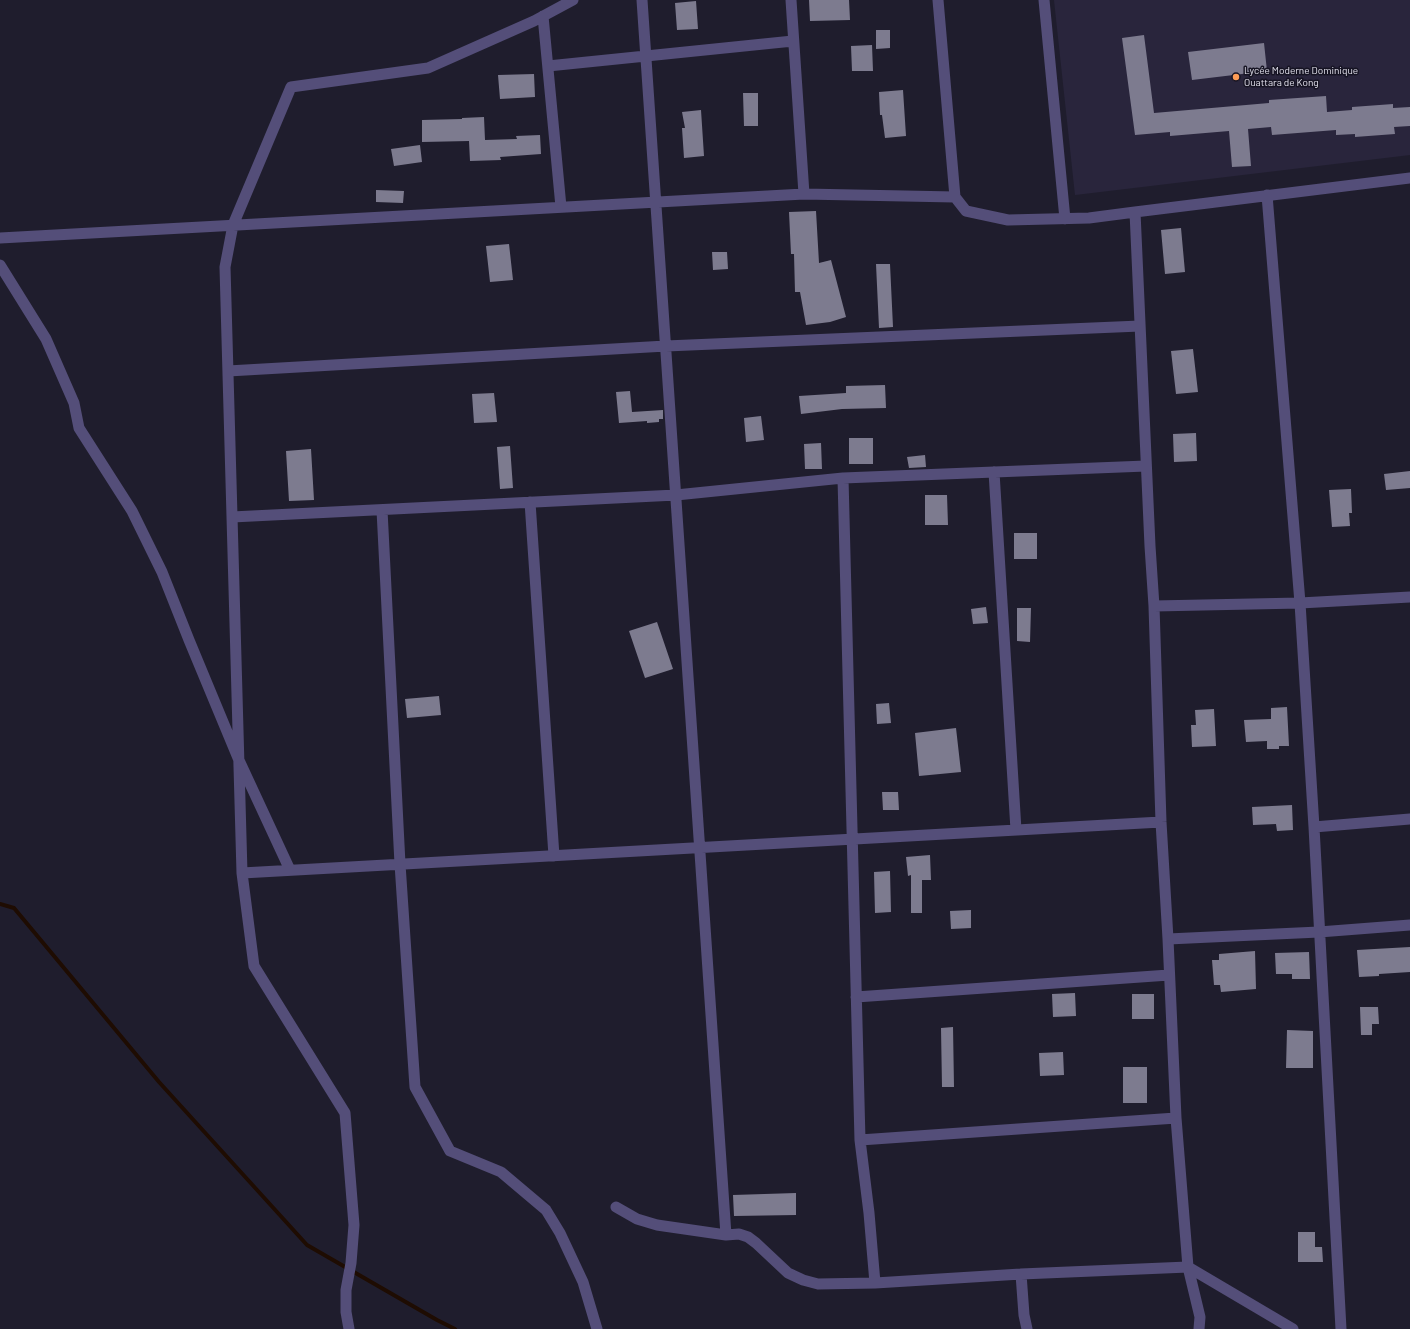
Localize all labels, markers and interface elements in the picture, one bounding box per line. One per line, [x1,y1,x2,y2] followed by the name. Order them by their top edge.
[1244,65,1358,88] place label: Lycée Moderne Dominique Ouattara de Kong
[1231,72,1241,82] marker: Lycée Moderne Dominique Ouattara de Kong

